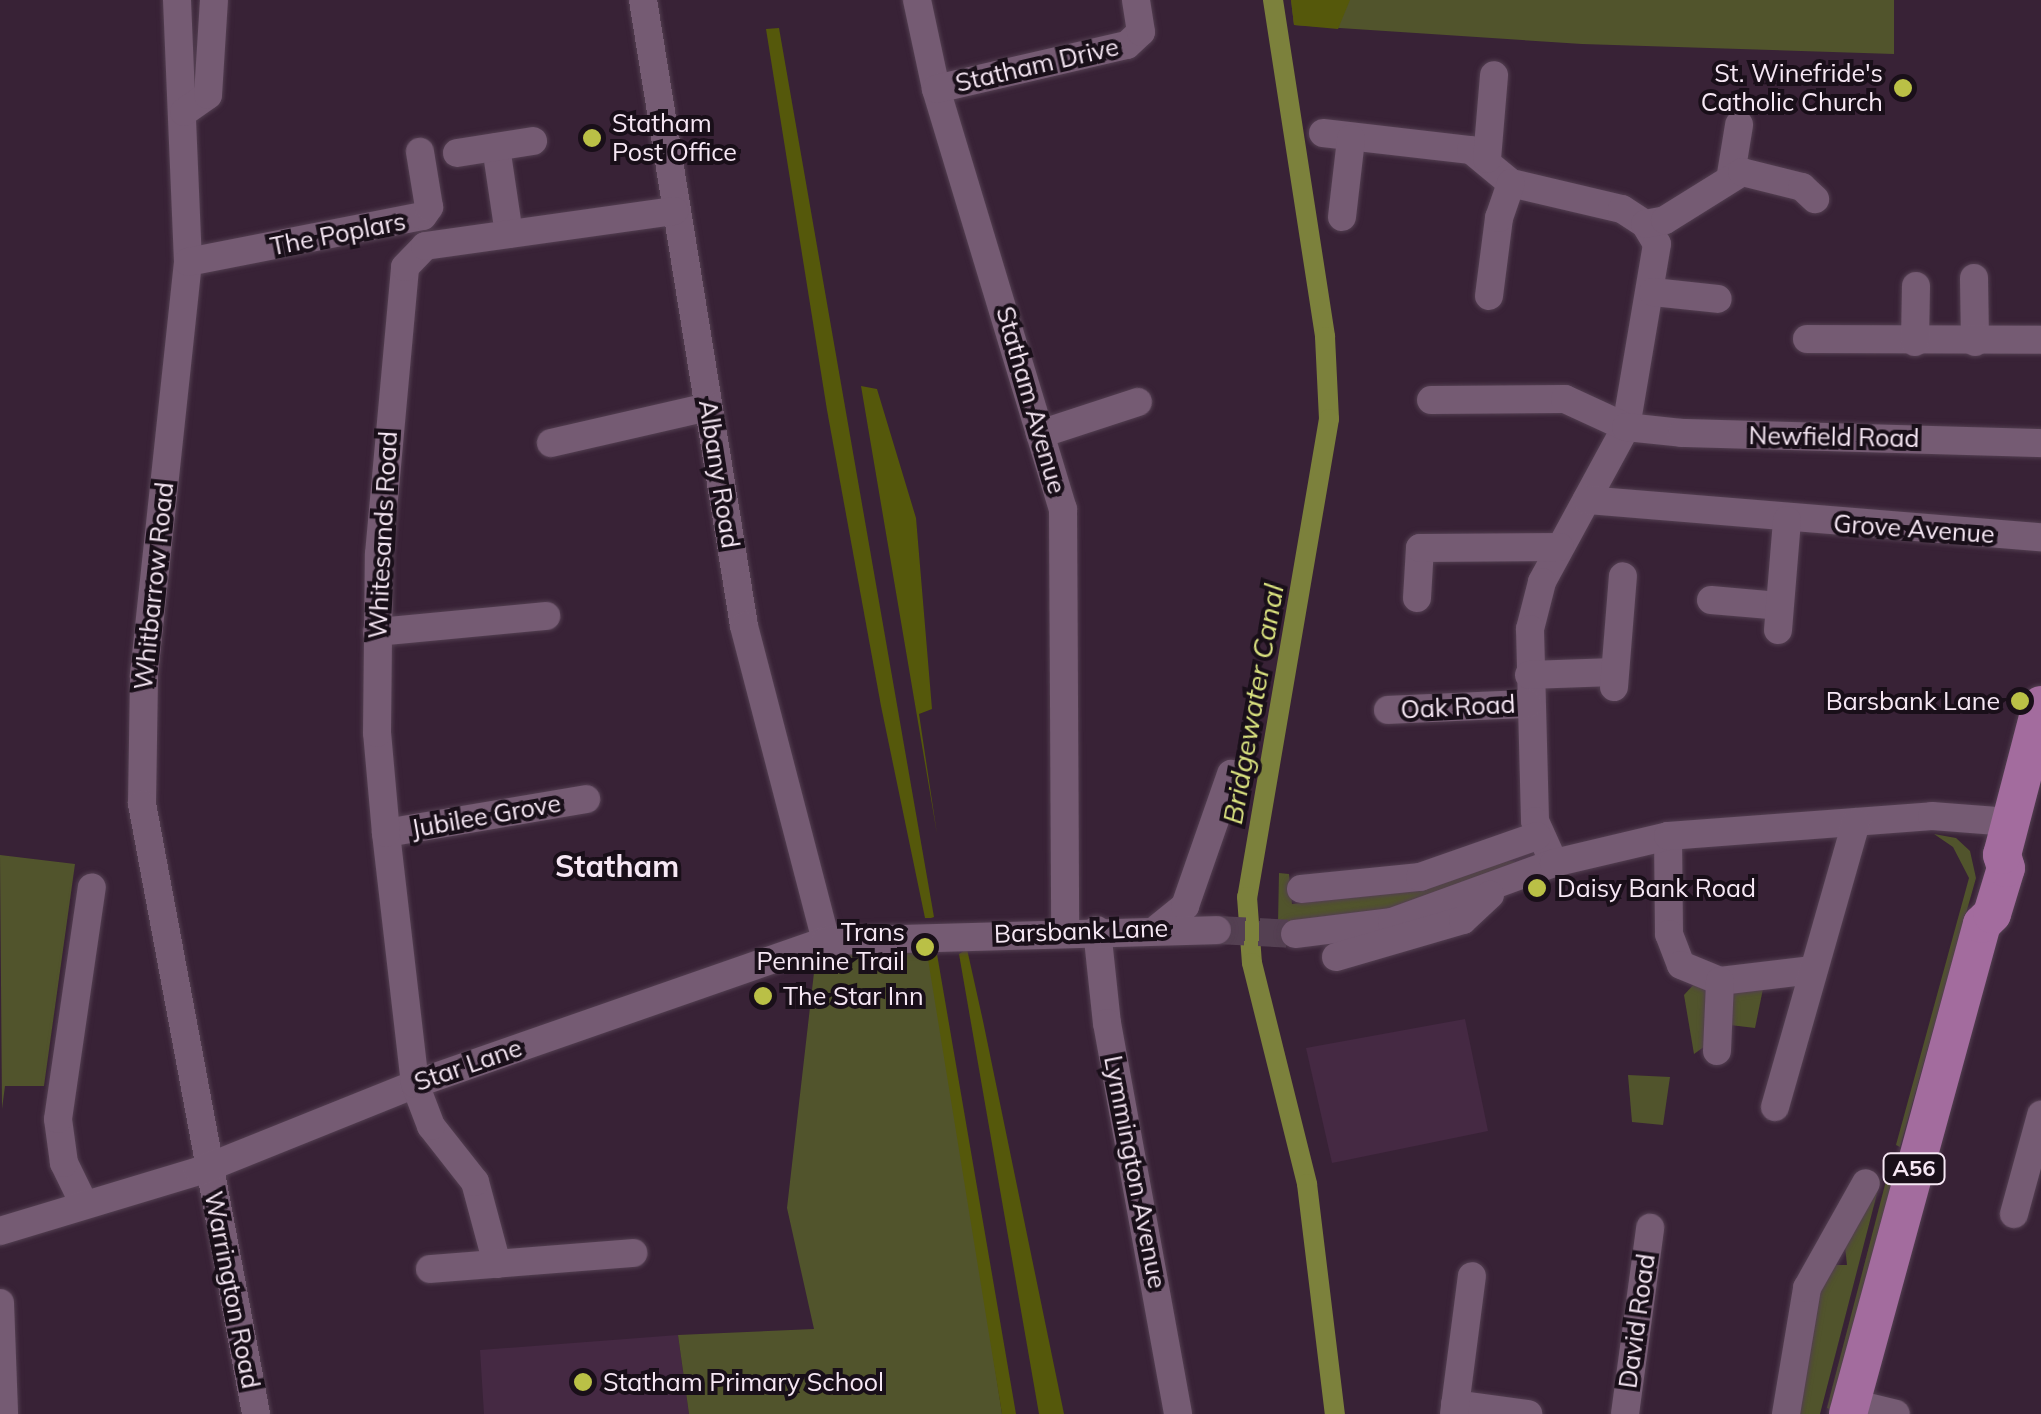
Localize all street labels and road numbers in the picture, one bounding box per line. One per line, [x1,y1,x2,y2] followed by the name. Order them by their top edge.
[952,32,1122,98] street label: Statham Drive
[268,206,408,262] street label: The Poplars
[990,303,1072,497] street label: Statham Avenue
[692,398,746,550] street label: Albany Road
[1748,421,1920,453] street label: Newfield Road
[363,430,403,640] street label: Whitesands Road
[128,481,180,691] street label: Whitbarrow Road
[1832,508,1996,550] street label: Grove Avenue
[1400,689,1516,725] street label: Oak Road
[409,788,563,844] street label: Jubilee Grove
[993,913,1169,949] street label: Barsbank Lane
[410,1033,526,1097] street label: Star Lane
[1098,1053,1172,1291] street label: Lymmington Avenue
[1882,1152,1946,1186] road number: A56
[198,1189,266,1391] street label: Warrington Road
[1613,1252,1661,1390] street label: David Road

